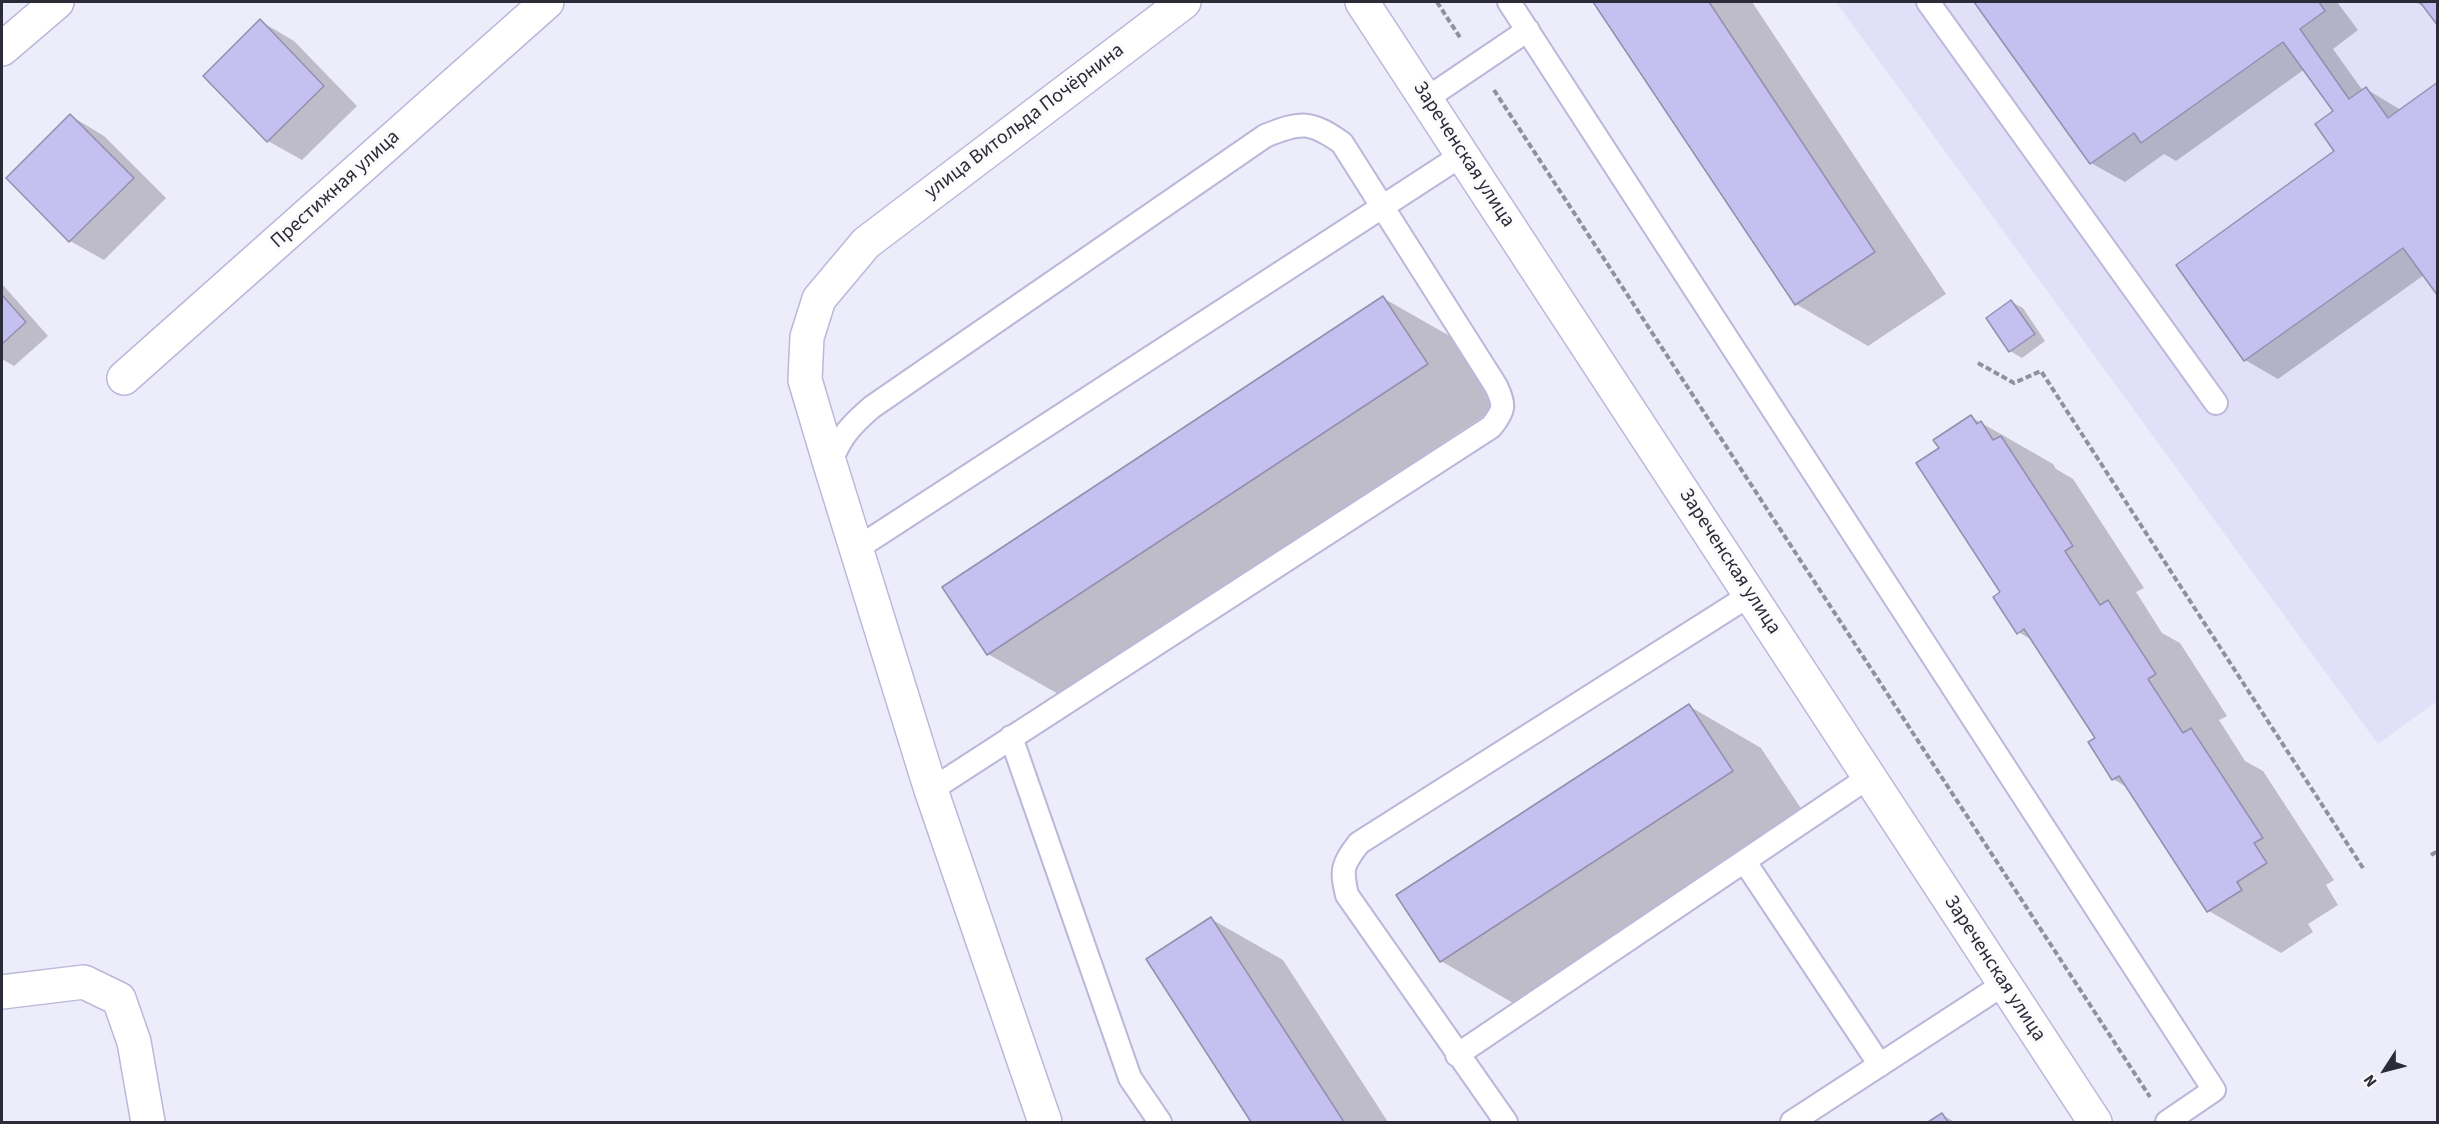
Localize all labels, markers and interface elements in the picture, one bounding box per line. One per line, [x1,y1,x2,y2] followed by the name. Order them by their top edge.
[921,39,1129,205] street label: улица Витольда Почёрнина
[1407,78,1519,232] street label: Зареченская улица
[267,126,405,254] street label: Престижная улица
[1673,485,1785,639] street label: Зареченская улица
[1938,892,2050,1046] street label: Зареченская улица
[2355,1040,2415,1100] north arrow
[2358,1070,2382,1091] text: N

